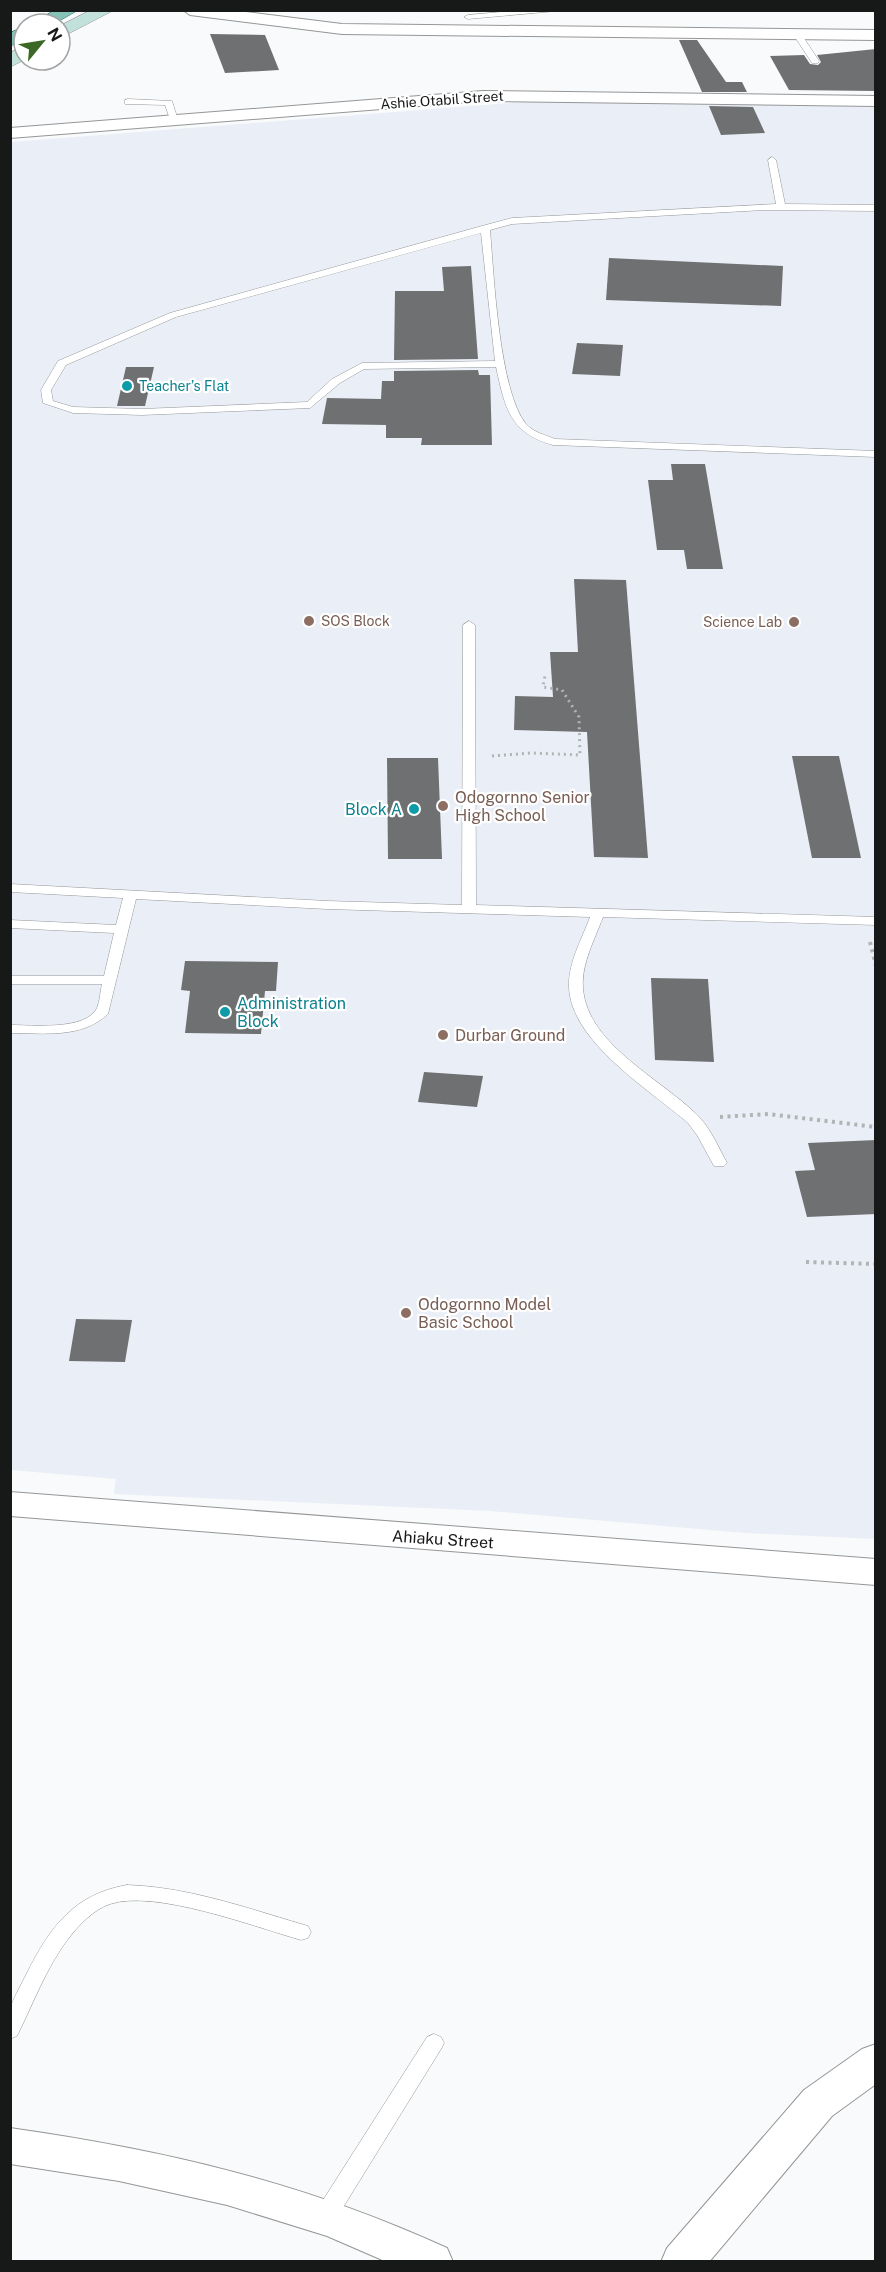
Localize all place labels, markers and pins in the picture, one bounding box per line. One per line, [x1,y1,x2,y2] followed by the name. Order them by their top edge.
[139,378,229,394] place label: Teacher’s Flat
[120,379,134,393] marker: Teacher’s Flat
[321,613,390,629] place label: SOS Block
[302,614,316,628] marker: SOS Block
[703,614,782,630] place label: Science Lab
[787,615,801,629] marker: Science Lab
[455,788,590,825] place label: Odogornno Senior High School
[436,799,450,813] marker: Odogornno Senior High School
[345,800,402,819] place label: Block A
[407,802,421,816] marker: Block A
[237,994,346,1031] place label: Administration Block
[218,1005,232,1019] marker: Administration Block
[455,1026,565,1045] place label: Durbar Ground
[436,1028,450,1042] marker: Durbar Ground
[418,1295,551,1332] place label: Odogornno Model Basic School
[399,1306,413,1320] marker: Odogornno Model Basic School

